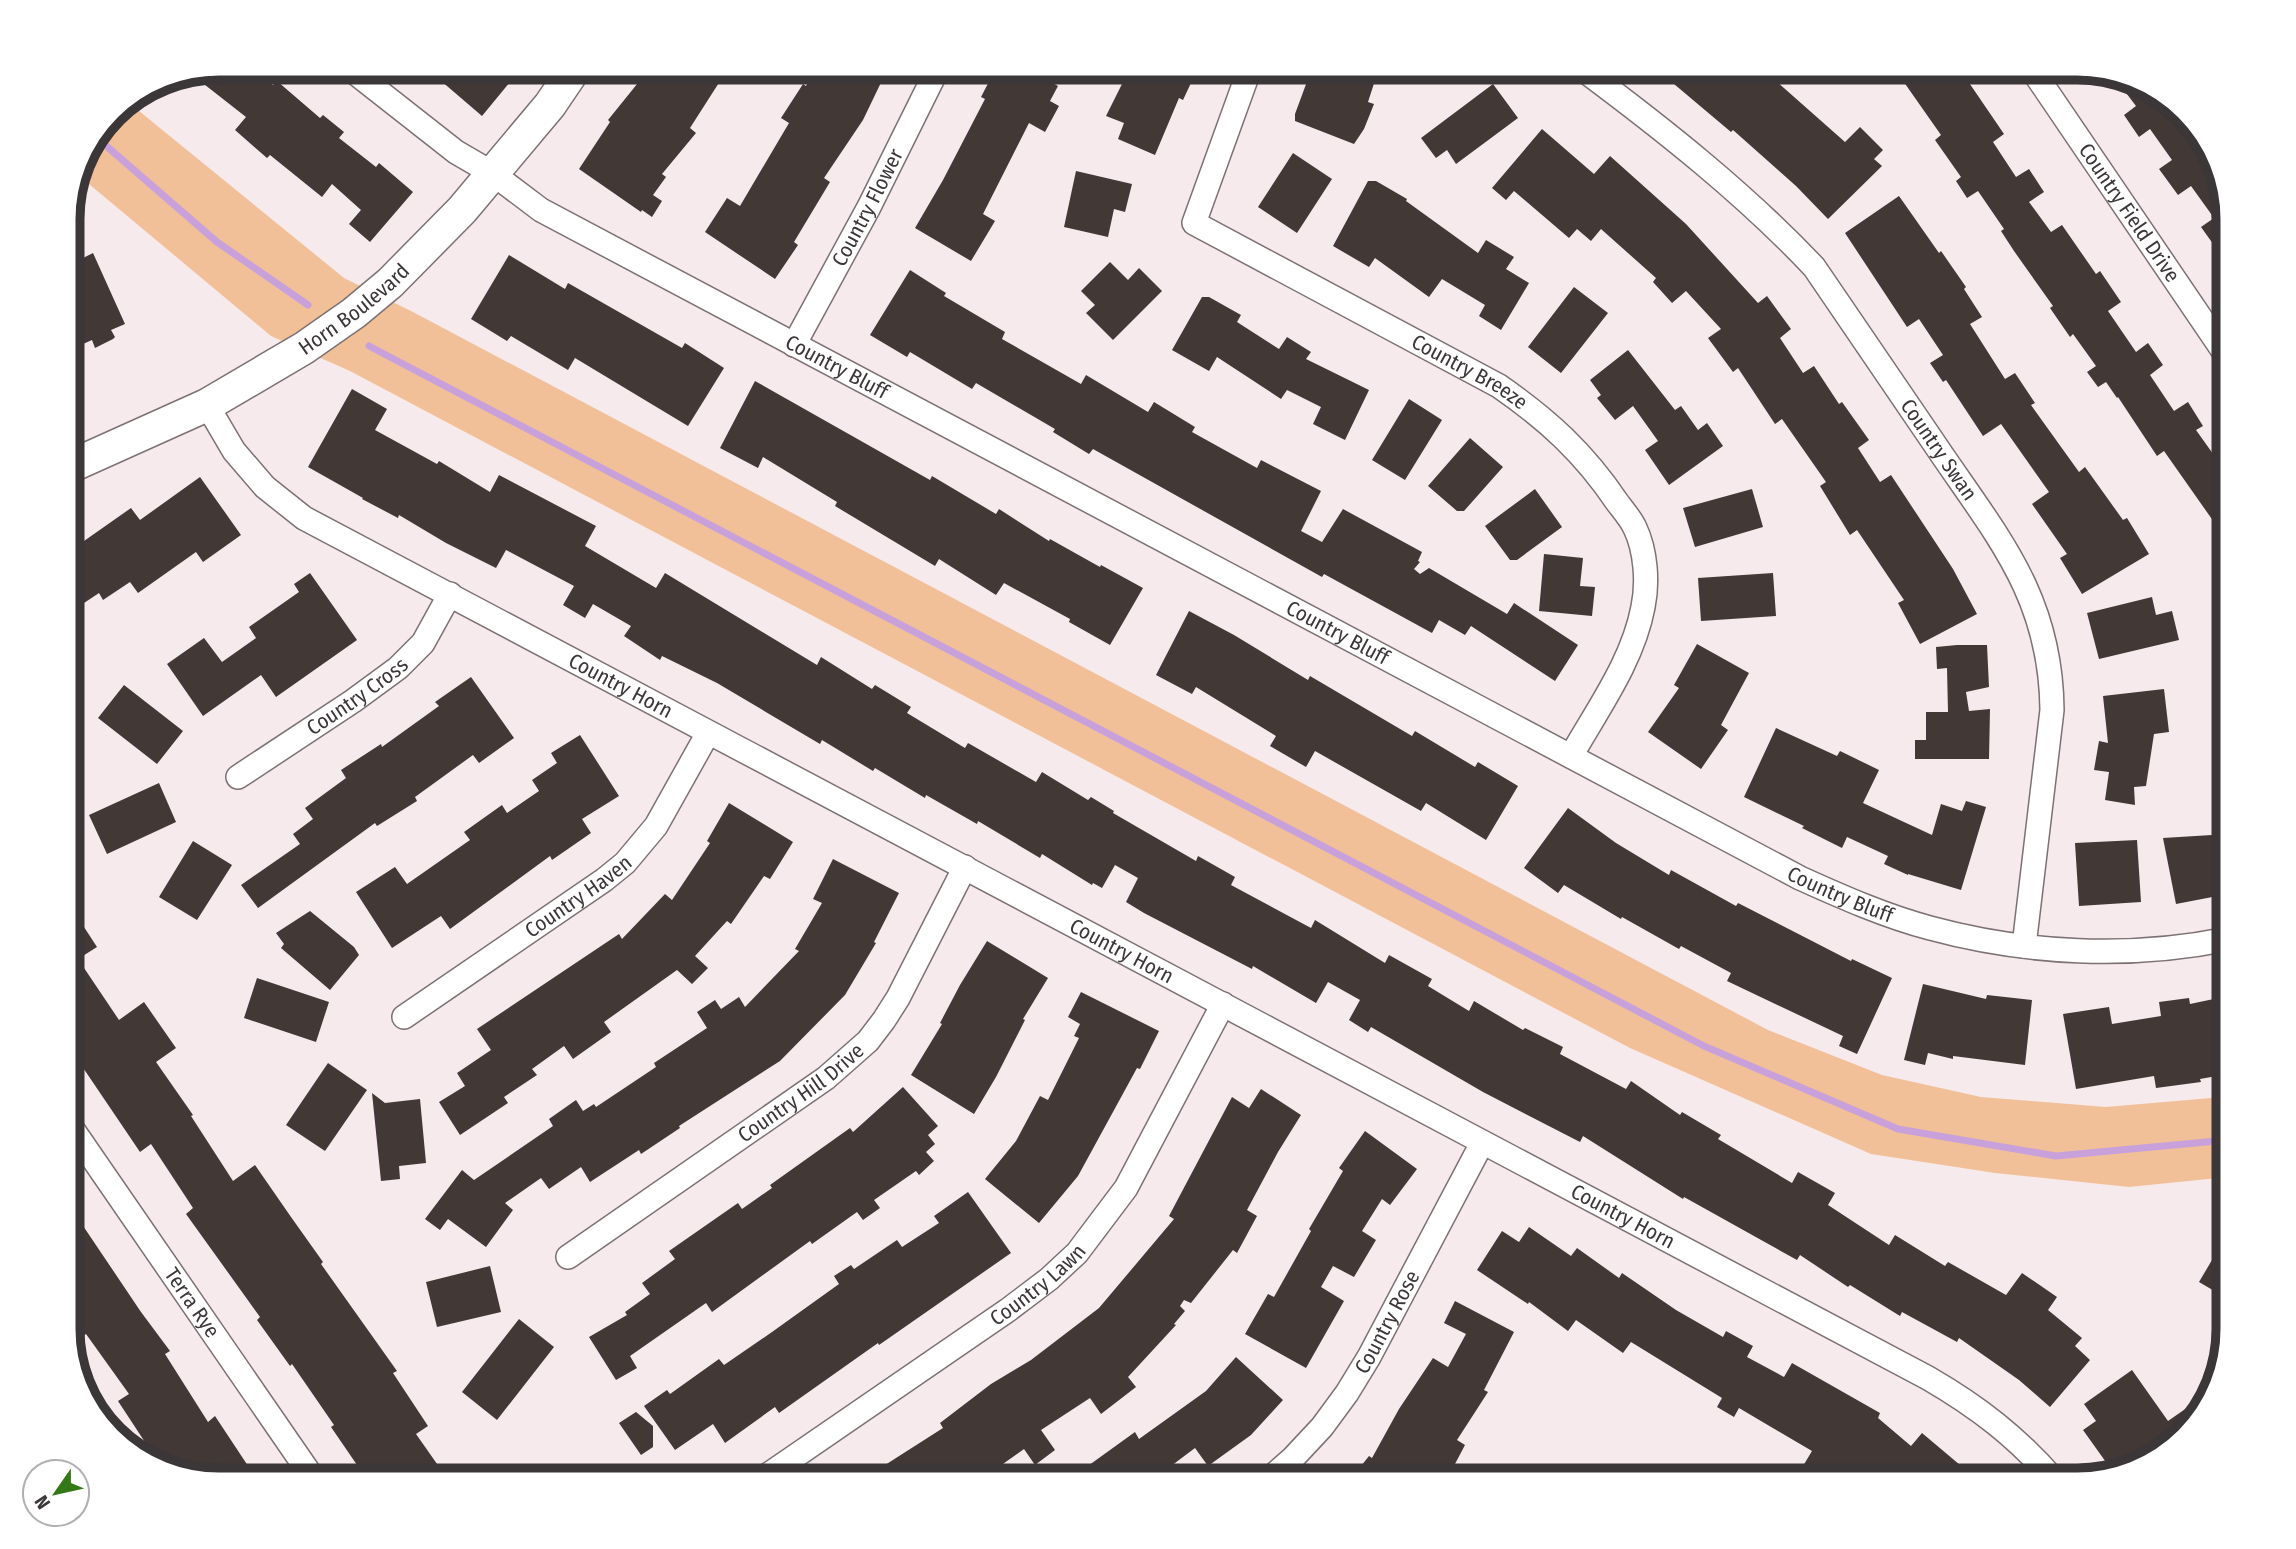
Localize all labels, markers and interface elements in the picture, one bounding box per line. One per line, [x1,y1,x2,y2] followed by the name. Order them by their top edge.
[2073,138,2186,287] street label: Country Field Drive
[826,144,909,271] street label: Country Flower
[294,258,415,361] street label: Horn Boulevard
[781,329,894,406] street label: Country Bluff
[1407,329,1533,415] street label: Country Breeze
[1895,394,1983,506] street label: Country Swan
[1282,595,1395,671] street label: Country Bluff
[564,648,677,724] street label: Country Horn
[302,652,414,741] street label: Country Cross
[520,850,637,943] street label: Country Haven
[1783,861,1898,929] street label: Country Bluff
[1065,913,1178,989] street label: Country Horn
[733,1038,869,1148] street label: Country Hill Drive
[1566,1178,1679,1255] street label: Country Horn
[985,1239,1092,1332] street label: Country Lawn
[159,1263,225,1343] street label: Terra Rye
[1349,1266,1425,1379] street label: Country Rose
[21,1458,91,1528] north arrow
[30,1491,55,1513] text: N

